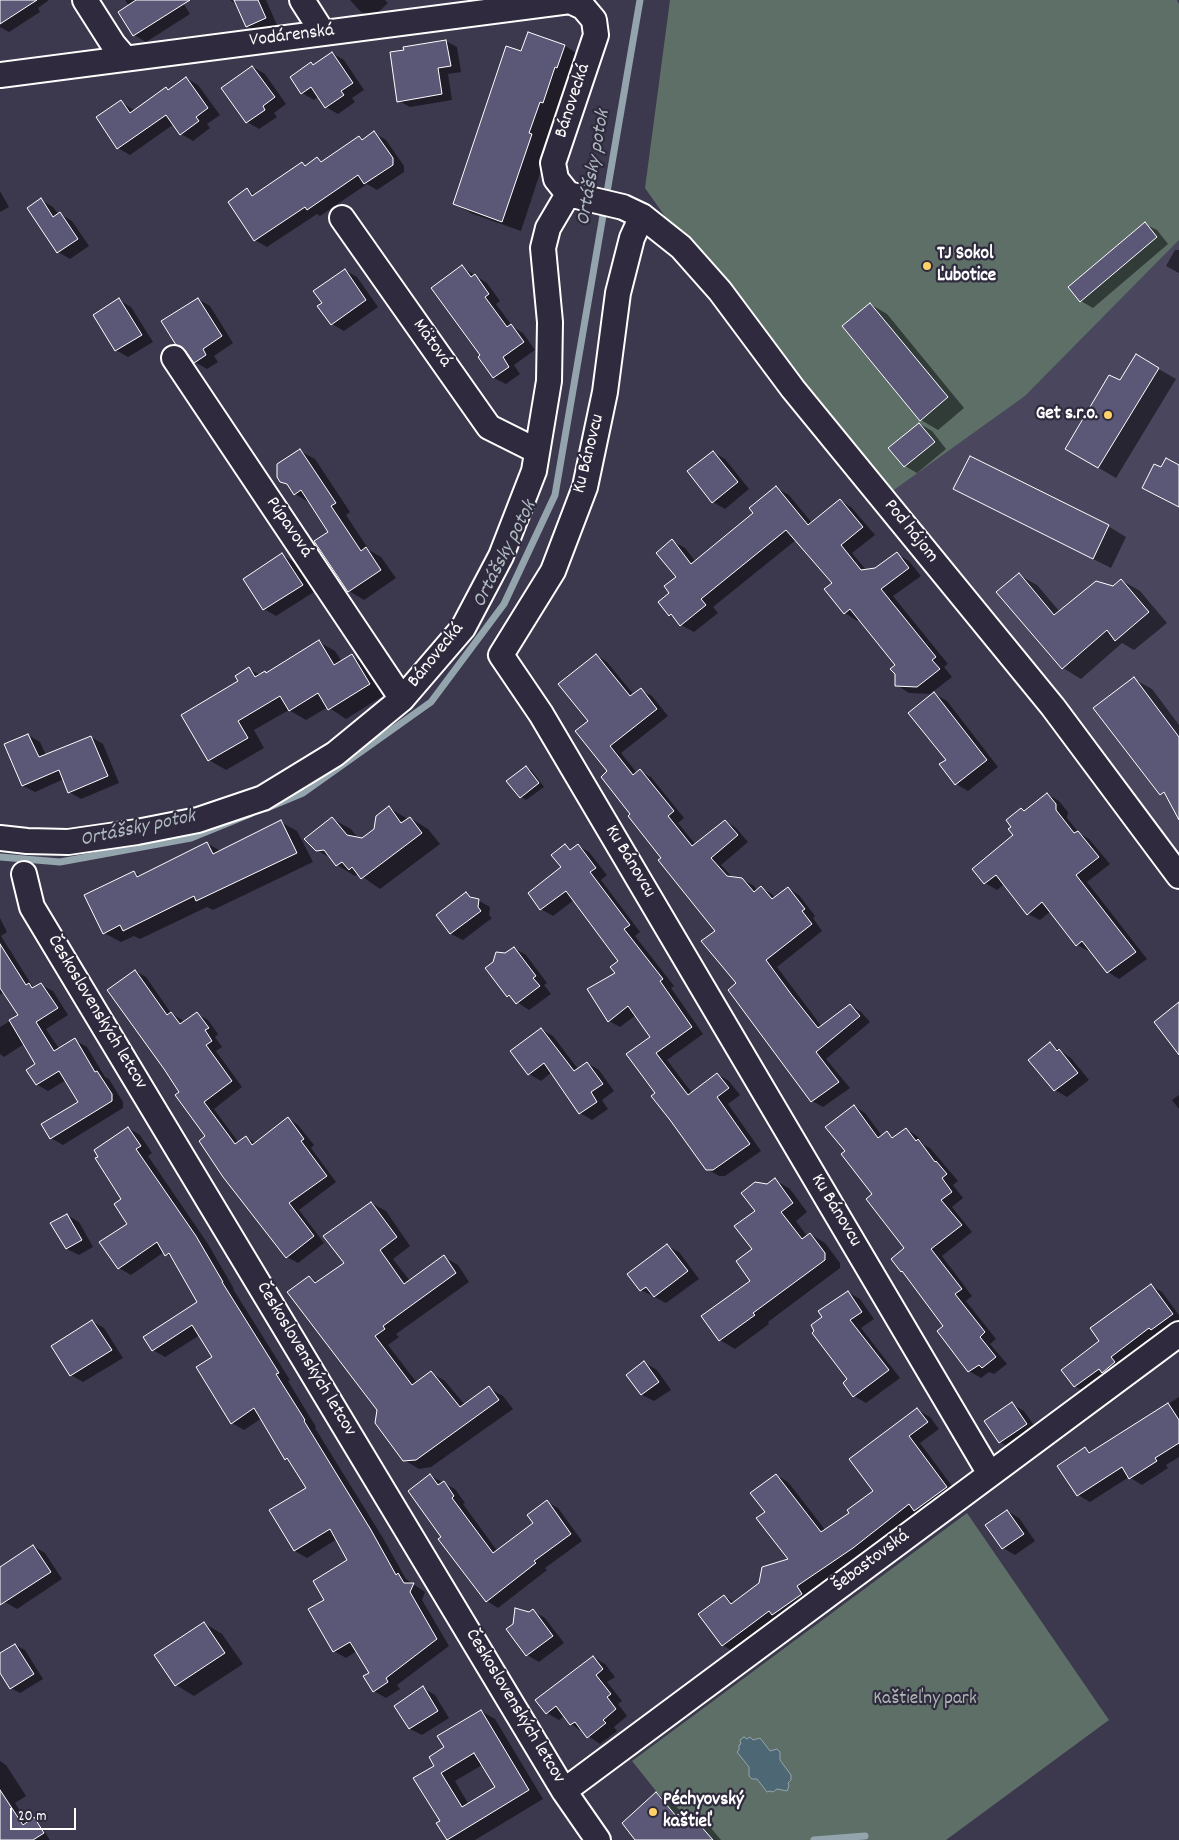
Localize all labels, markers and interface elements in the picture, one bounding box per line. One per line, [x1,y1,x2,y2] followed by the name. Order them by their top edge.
[248,20,336,54] street label: Vodárenská
[551,61,597,141] street label: Bánovecká
[573,108,617,228] water label: Ortášsky potok
[937,244,996,288] place label: TJ Sokol Ľubotice
[921,260,933,272] marker: TJ Sokol Ľubotice
[406,316,456,372] street label: Mätová
[1036,404,1098,426] place label: Get s.r.o.
[1102,409,1114,421] marker: Get s.r.o.
[569,412,611,496] street label: Ku Bánovcu
[259,493,317,563] street label: Púpavová
[878,496,942,568] street label: Pod hájom
[469,498,543,612] water label: Ortášsky potok
[404,619,470,693] street label: Bánovecká
[78,806,198,854] water label: Ortášsky potok
[598,822,660,902] street label: Ku Bánovcu
[41,932,151,1094] street label: Československých letcov
[804,1171,866,1251] street label: Ku Bánovcu
[250,1279,360,1441] street label: Československých letcov
[829,1526,915,1598] street label: Šebastovská
[459,1626,569,1788] street label: Československých letcov
[873,1689,977,1711] park label: Kaštieľny park
[663,1790,744,1834] place label: Péchyovský kaštieľ
[12,1798,79,1830] scale bar
[18,1806,46,1828] text: 20 m
[647,1806,659,1818] marker: Péchyovský kaštieľ

